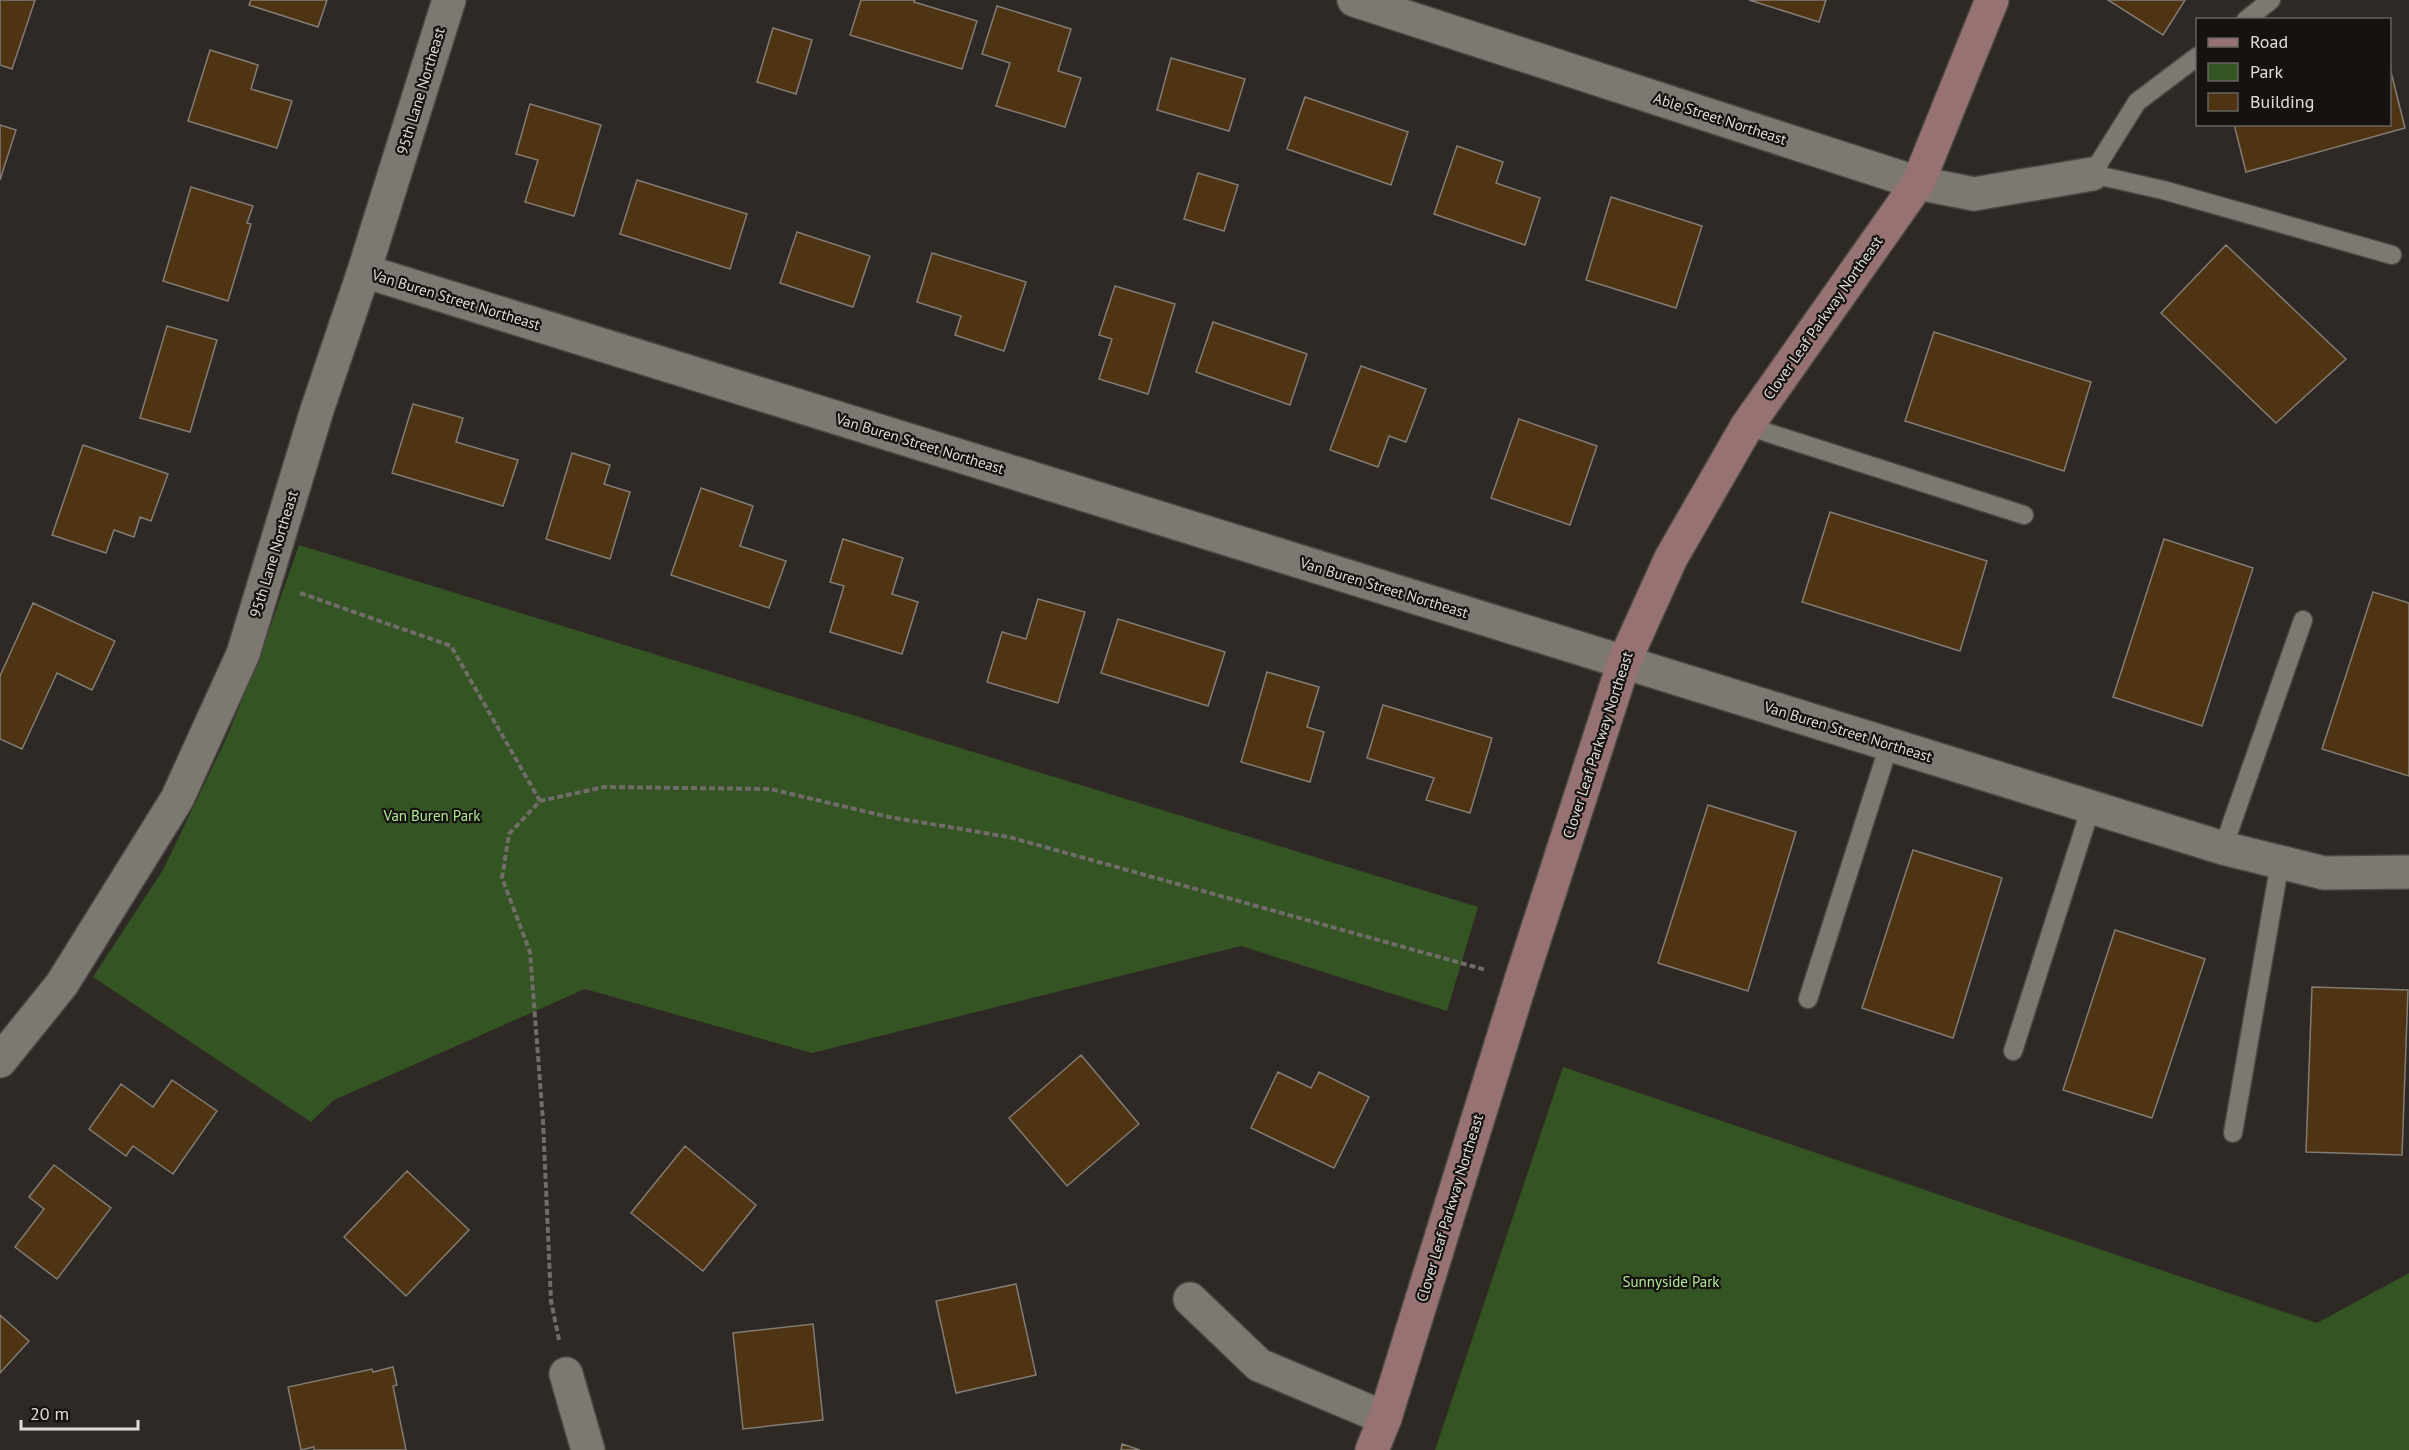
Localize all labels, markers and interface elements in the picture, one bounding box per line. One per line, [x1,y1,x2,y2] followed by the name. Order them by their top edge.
[2196,18,2391,126] legend
[392,25,449,157] street label: 95th Lane Northeast
[2250,30,2288,53] text: Road
[2250,60,2283,83] text: Park
[1651,88,1789,149] street label: Able Street Northeast
[2250,90,2314,113] text: Building
[1759,232,1886,403] street label: Clover Leaf Parkway Northeast
[369,265,543,334] street label: Van Buren Street Northeast
[833,409,1007,478] street label: Van Buren Street Northeast
[245,488,302,620] street label: 95th Lane Northeast
[1297,553,1471,622] street label: Van Buren Street Northeast
[1558,649,1637,841] street label: Clover Leaf Parkway Northeast
[1761,697,1935,766] street label: Van Buren Street Northeast
[383,806,481,825] park label: Van Buren Park
[1412,1112,1487,1304] street label: Clover Leaf Parkway Northeast
[1622,1272,1720,1291] park label: Sunnyside Park
[21,1393,138,1431] scale bar
[30,1402,69,1425] text: 20 m

